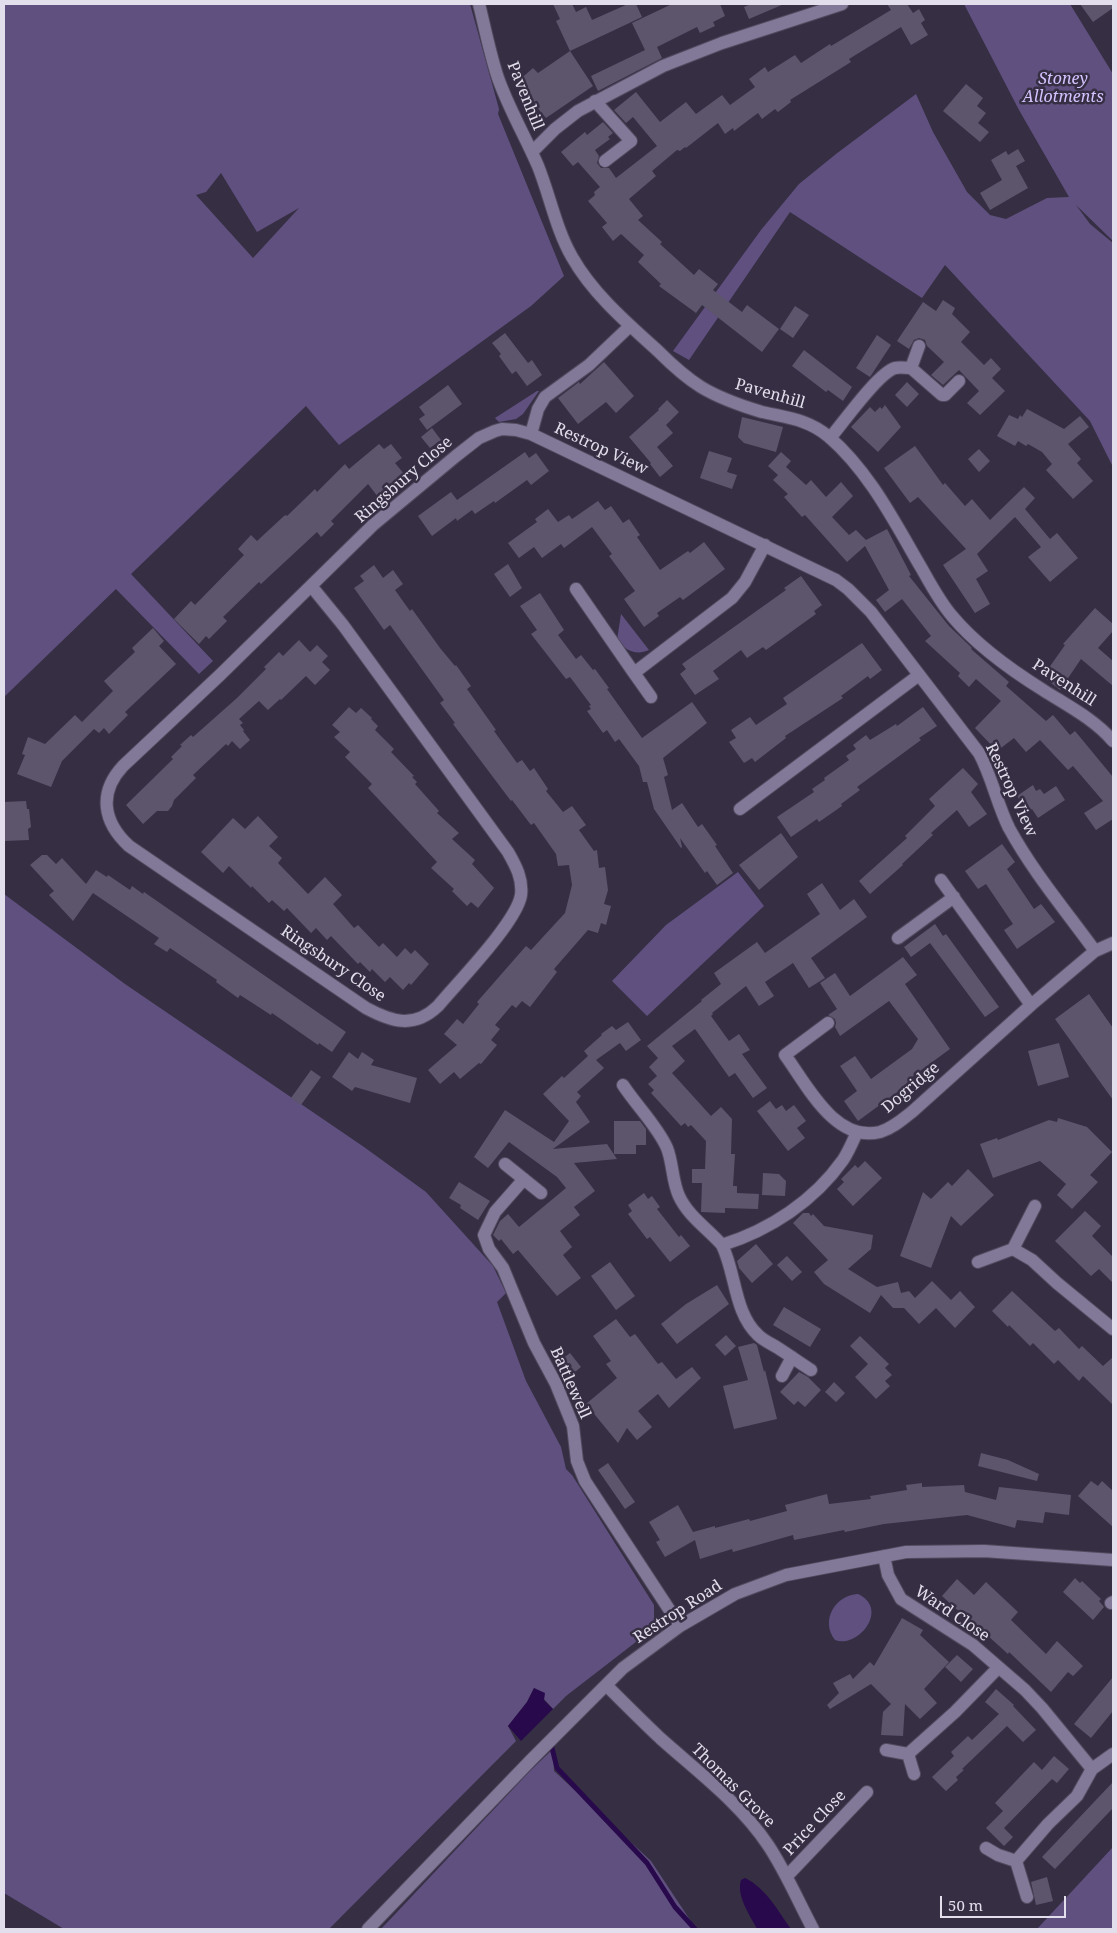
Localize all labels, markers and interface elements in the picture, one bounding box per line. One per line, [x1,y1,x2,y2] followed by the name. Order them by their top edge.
[503,59,547,133] street label: Pavenhill
[1022,69,1104,107] park label: Stoney Allotments
[733,375,807,413] street label: Pavenhill
[551,419,651,479] street label: Restrop View
[352,433,456,527] street label: Ringsbury Close
[1029,655,1099,711] street label: Pavenhill
[981,740,1041,840] street label: Restrop View
[277,922,389,1006] street label: Ringsbury Close
[878,1058,944,1118] street label: Dogridge
[546,1344,594,1422] street label: Battlewell
[630,1576,726,1648] street label: Restrop Road
[911,1582,993,1646] street label: Ward Close
[687,1740,779,1832] street label: Thomas Grove
[780,1786,850,1860] street label: Price Close
[942,1886,1068,1918] scale bar
[948,1895,983,1915] text: 50 m

